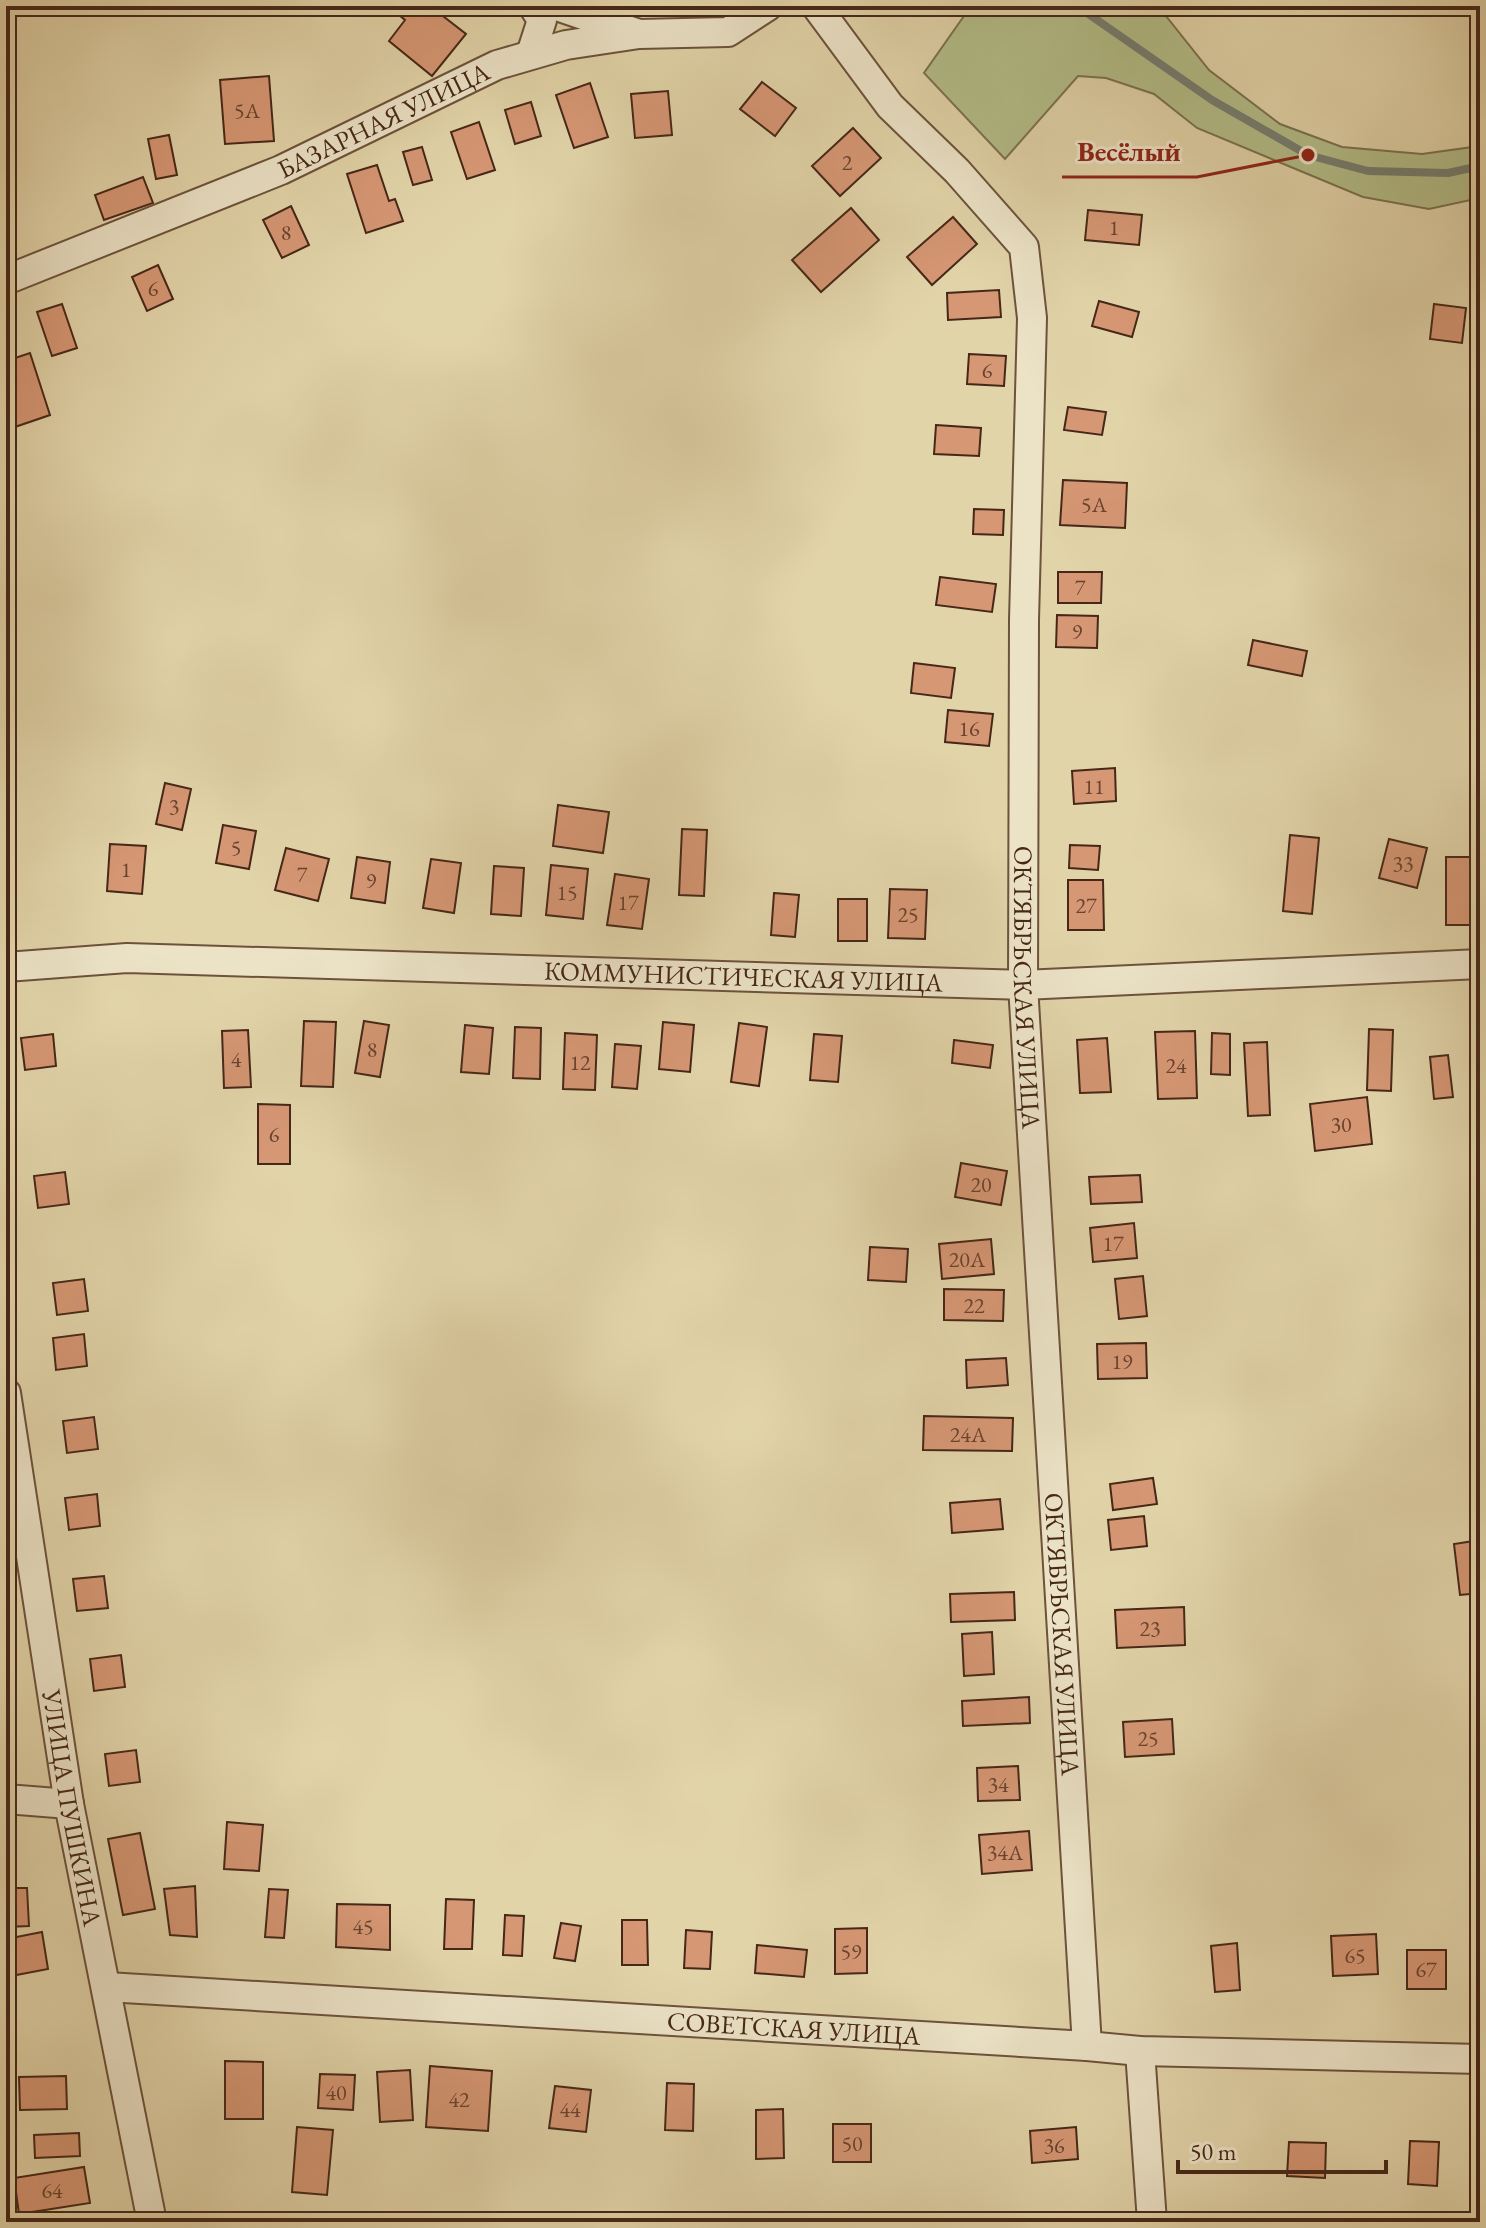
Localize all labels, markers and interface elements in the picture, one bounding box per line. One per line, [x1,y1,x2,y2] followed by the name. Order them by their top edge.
[272,54,496,186] street label: БАЗАРНАЯ УЛИЦА
[234,96,261,125] house number: 5А
[1062,125,1197,177] callout: Весёлый
[1077,133,1181,169] text: Весёлый
[842,148,853,177] house number: 2
[1109,213,1119,242] house number: 1
[281,218,291,247] house number: 8
[148,274,159,303] house number: 6
[982,356,993,385] house number: 6
[1081,490,1108,519] house number: 5А
[1075,573,1086,602] house number: 7
[1072,617,1083,646] house number: 9
[958,714,980,743] house number: 16
[1083,772,1105,801] house number: 11
[169,792,179,821] house number: 3
[231,833,241,862] house number: 5
[1006,846,1049,1131] street label: ОКТЯБРЬСКАЯ УЛИЦА
[1392,849,1414,878] house number: 33
[121,855,131,884] house number: 1
[297,860,308,889] house number: 7
[366,866,377,895] house number: 9
[556,878,578,907] house number: 15
[617,888,639,917] house number: 17
[1075,891,1097,920] house number: 27
[897,900,919,929] house number: 25
[543,954,944,1000] street label: КОММУНИСТИЧЕСКАЯ УЛИЦА
[367,1035,377,1064] house number: 8
[231,1045,242,1074] house number: 4
[569,1048,591,1077] house number: 12
[1165,1051,1187,1080] house number: 24
[1330,1110,1352,1139] house number: 30
[269,1120,280,1149] house number: 6
[970,1170,992,1199] house number: 20
[1102,1229,1124,1258] house number: 17
[949,1245,986,1274] house number: 20А
[963,1291,985,1320] house number: 22
[1111,1347,1133,1376] house number: 19
[950,1420,987,1449] house number: 24А
[1037,1492,1088,1778] street label: ОКТЯБРЬСКАЯ УЛИЦА
[1139,1614,1161,1643] house number: 23
[35,1686,110,1930] street label: УЛИЦА ПУШКИНА
[1137,1724,1159,1753] house number: 25
[987,1770,1009,1799] house number: 34
[987,1838,1024,1867] house number: 34А
[352,1912,374,1941] house number: 45
[840,1937,862,1966] house number: 59
[1344,1941,1366,1970] house number: 65
[1415,1955,1437,1984] house number: 67
[666,2004,922,2053] street label: СОВЕТСКАЯ УЛИЦА
[325,2078,347,2107] house number: 40
[448,2085,470,2114] house number: 42
[559,2095,581,2124] house number: 44
[1178,2124,1386,2174] scale bar
[841,2129,863,2158] house number: 50
[1043,2131,1065,2160] house number: 36
[1190,2136,1237,2167] text: 50 m
[41,2176,63,2205] house number: 64

